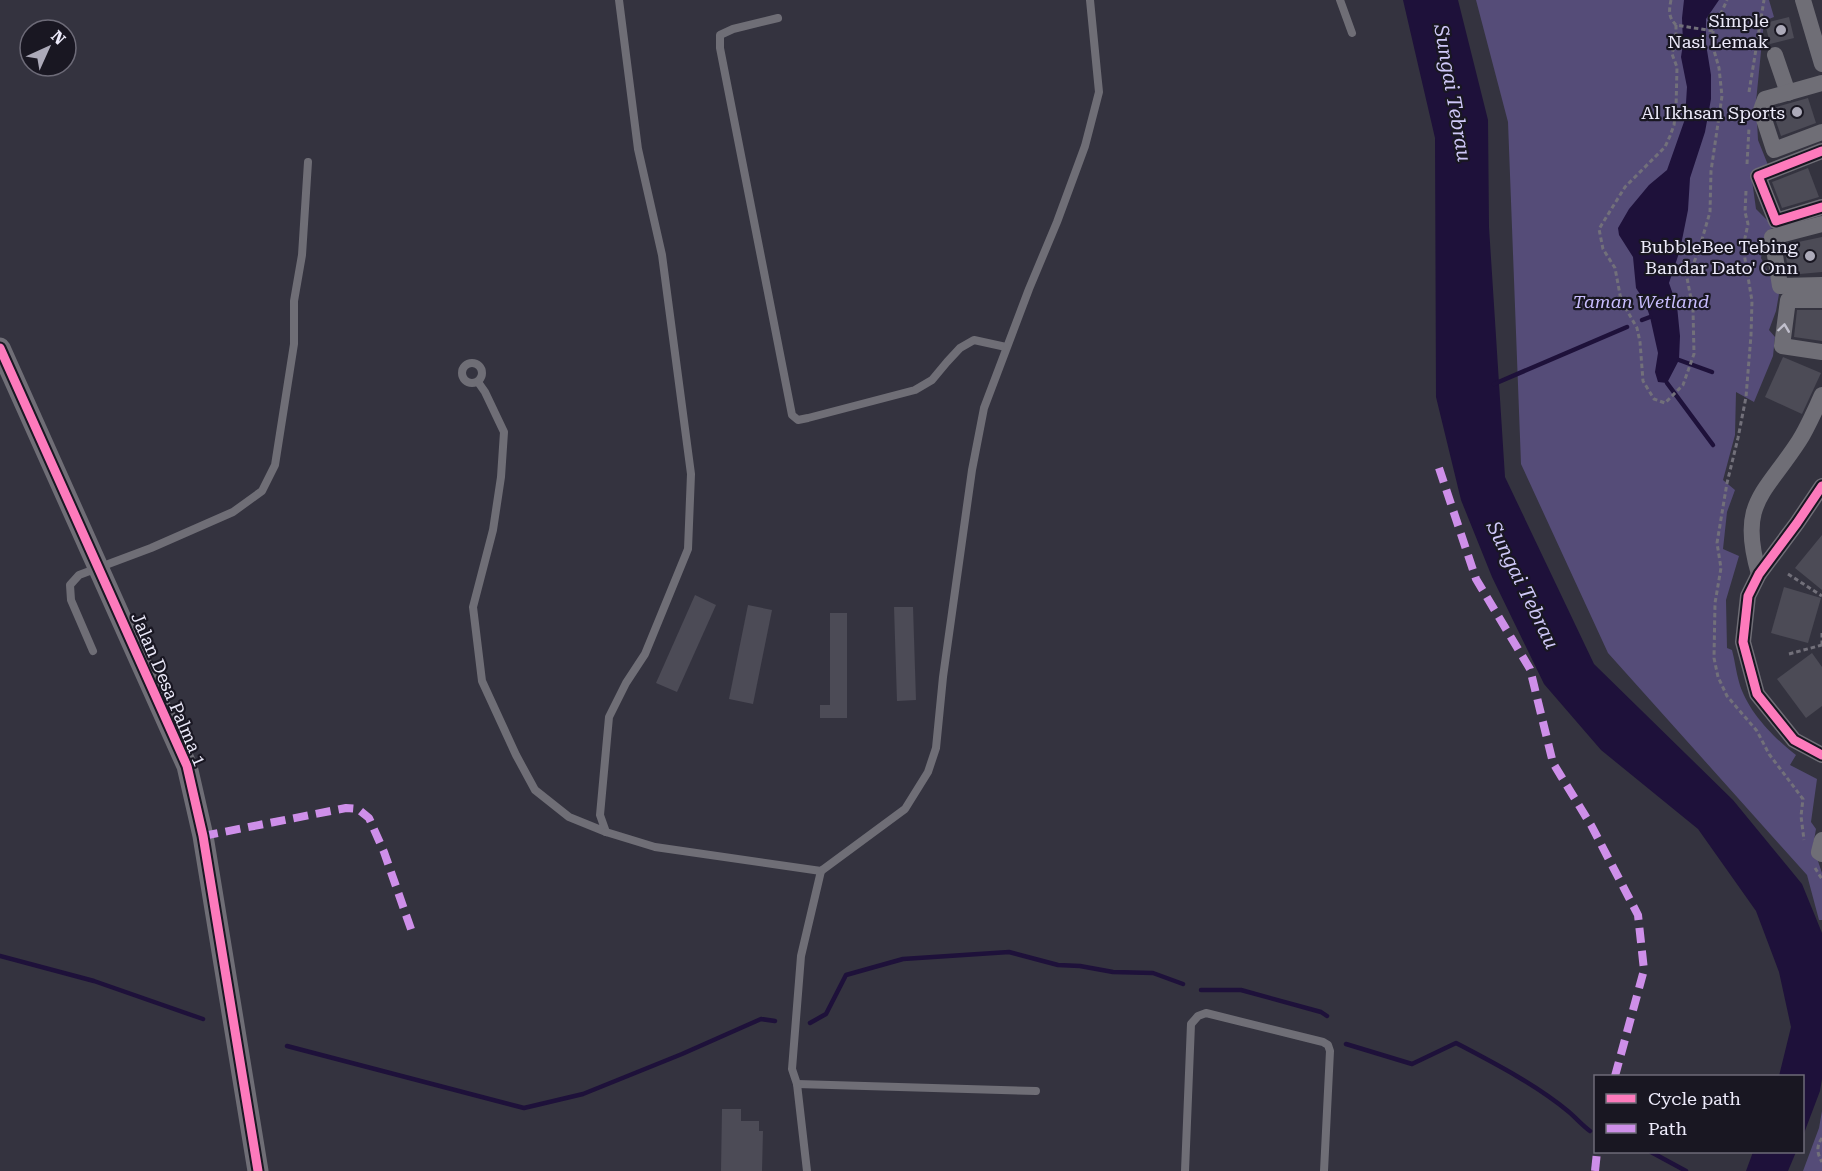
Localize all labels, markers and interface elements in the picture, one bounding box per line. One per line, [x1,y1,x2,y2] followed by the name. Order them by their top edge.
[1668,10,1769,52] place label: Simple Nasi Lemak
[18,18,78,78] north arrow
[1429,22,1477,164] water label: Sungai Tebrau
[1774,23,1788,37] marker: Simple Nasi Lemak
[47,27,69,49] text: N
[1641,102,1785,123] place label: Al Ikhsan Sports
[1790,105,1804,119] marker: Al Ikhsan Sports
[1640,236,1799,278] place label: BubbleBee Tebing Bandar Dato' Onn
[1803,249,1817,263] marker: BubbleBee Tebing Bandar Dato' Onn
[1573,291,1709,312] park label: Taman Wetland
[1778,323,1790,332] one-way arrow
[1481,516,1564,653] water label: Sungai Tebrau
[127,609,211,769] street label: Jalan Desa Palma 1
[1594,1075,1804,1153] legend
[1648,1088,1741,1109] text: Cycle path
[1648,1118,1687,1139] text: Path

